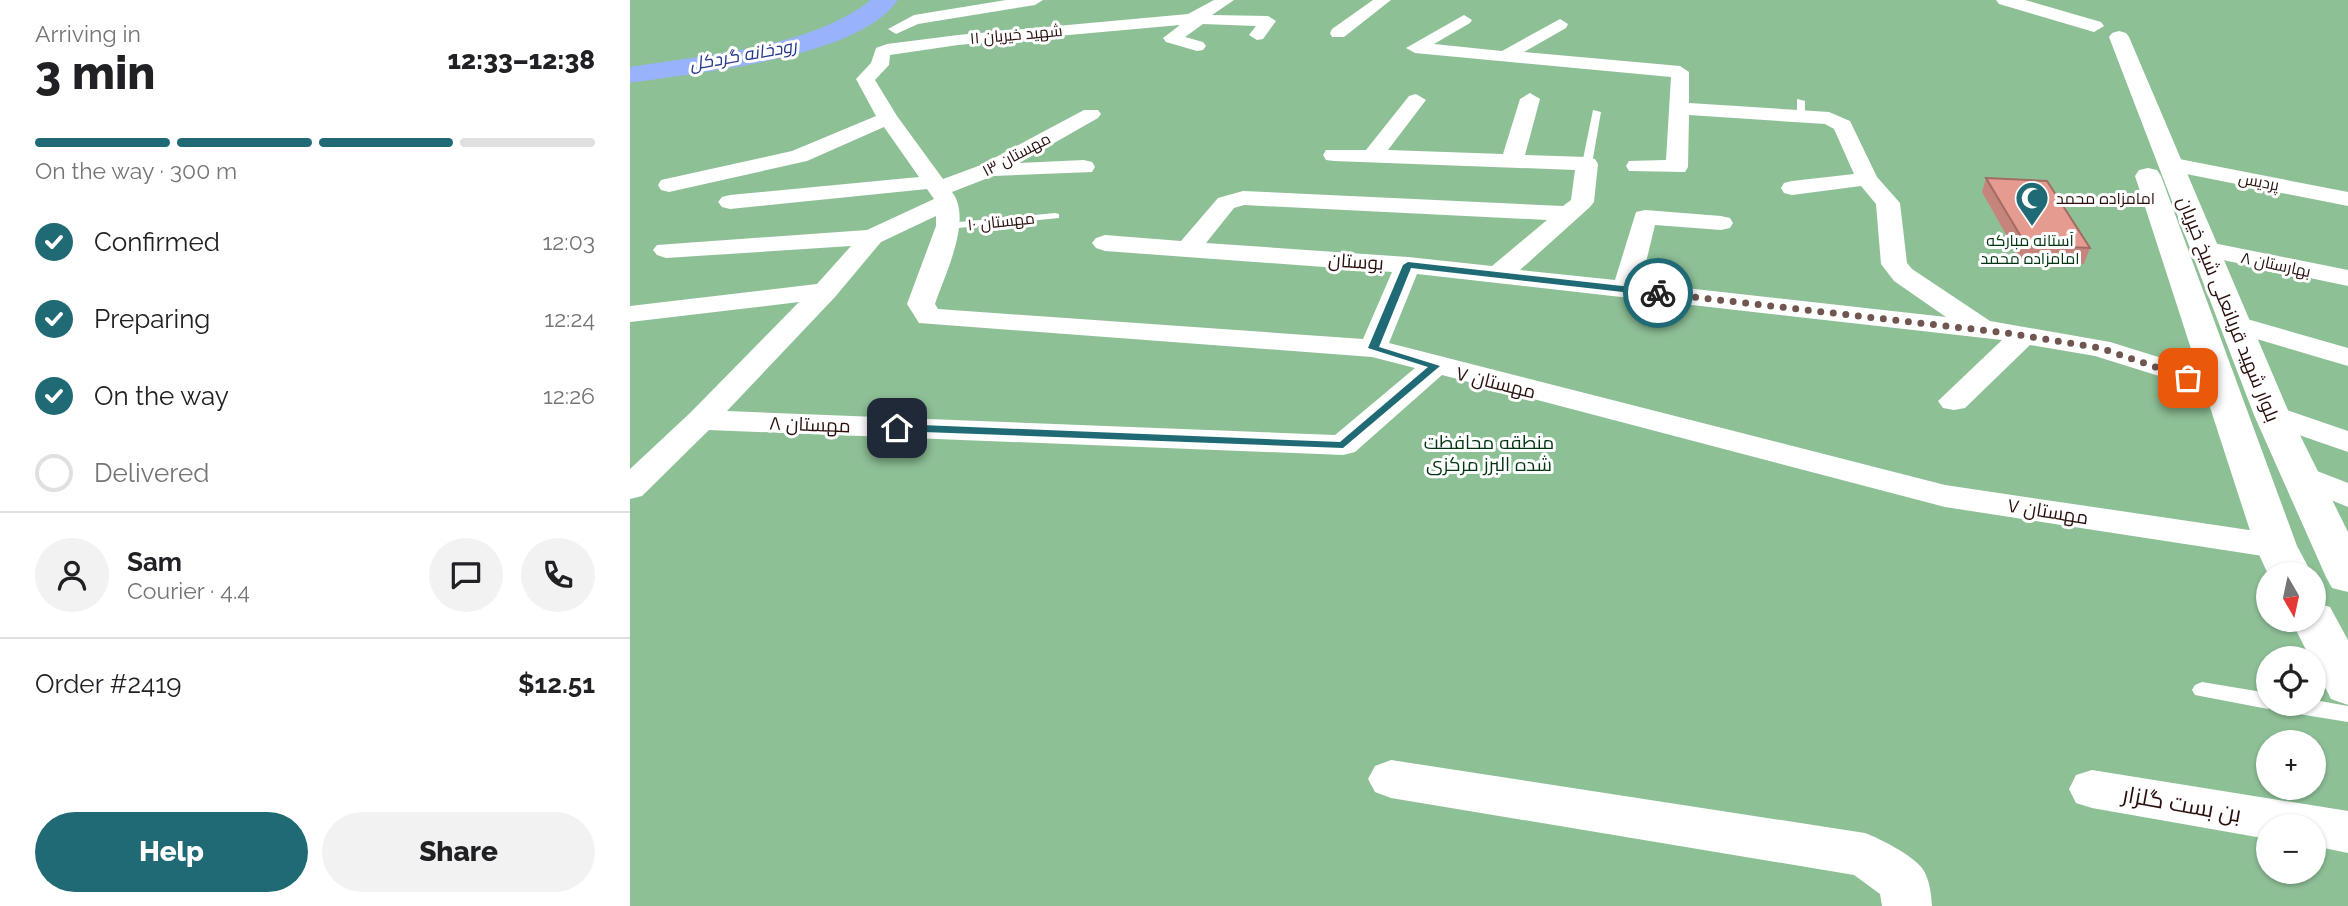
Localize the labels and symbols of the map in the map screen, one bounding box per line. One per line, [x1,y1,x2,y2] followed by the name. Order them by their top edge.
[969,21,1063,49] street label: شهید خیریان ۱۱
[688,35,799,75] water label: رودخانه گردکل
[979,129,1054,181] street label: مهستان ۱۳
[2237,168,2282,197] street label: پردیس
[2013,179,2051,228] mosque icon: امامزاده محمد
[2056,189,2155,208] place label: امامزاده محمد
[2171,193,2284,426] street label: بلوار شهید قربانعلی شیخ خیریان
[966,209,1036,235] street label: مهستان ۱۰
[1980,231,2080,268] park label: آستانه مبارکه امامزاده محمد
[1327,248,1385,275] street label: بوستان
[2239,248,2313,282] street label: بهارستان ۸
[1623,258,1693,328] courier
[2158,348,2218,408] pin
[1453,361,1538,404] street label: مهستان ۷
[867,398,927,458] pin
[769,412,851,437] street label: مهستان ۸
[1424,431,1554,476] park label: منطقه محافظت شده البرز مرکزی
[2006,494,2090,529] street label: مهستان ۷
[2256,562,2326,632] north arrow
[2118,779,2244,828] street label: بن بست گلزار

